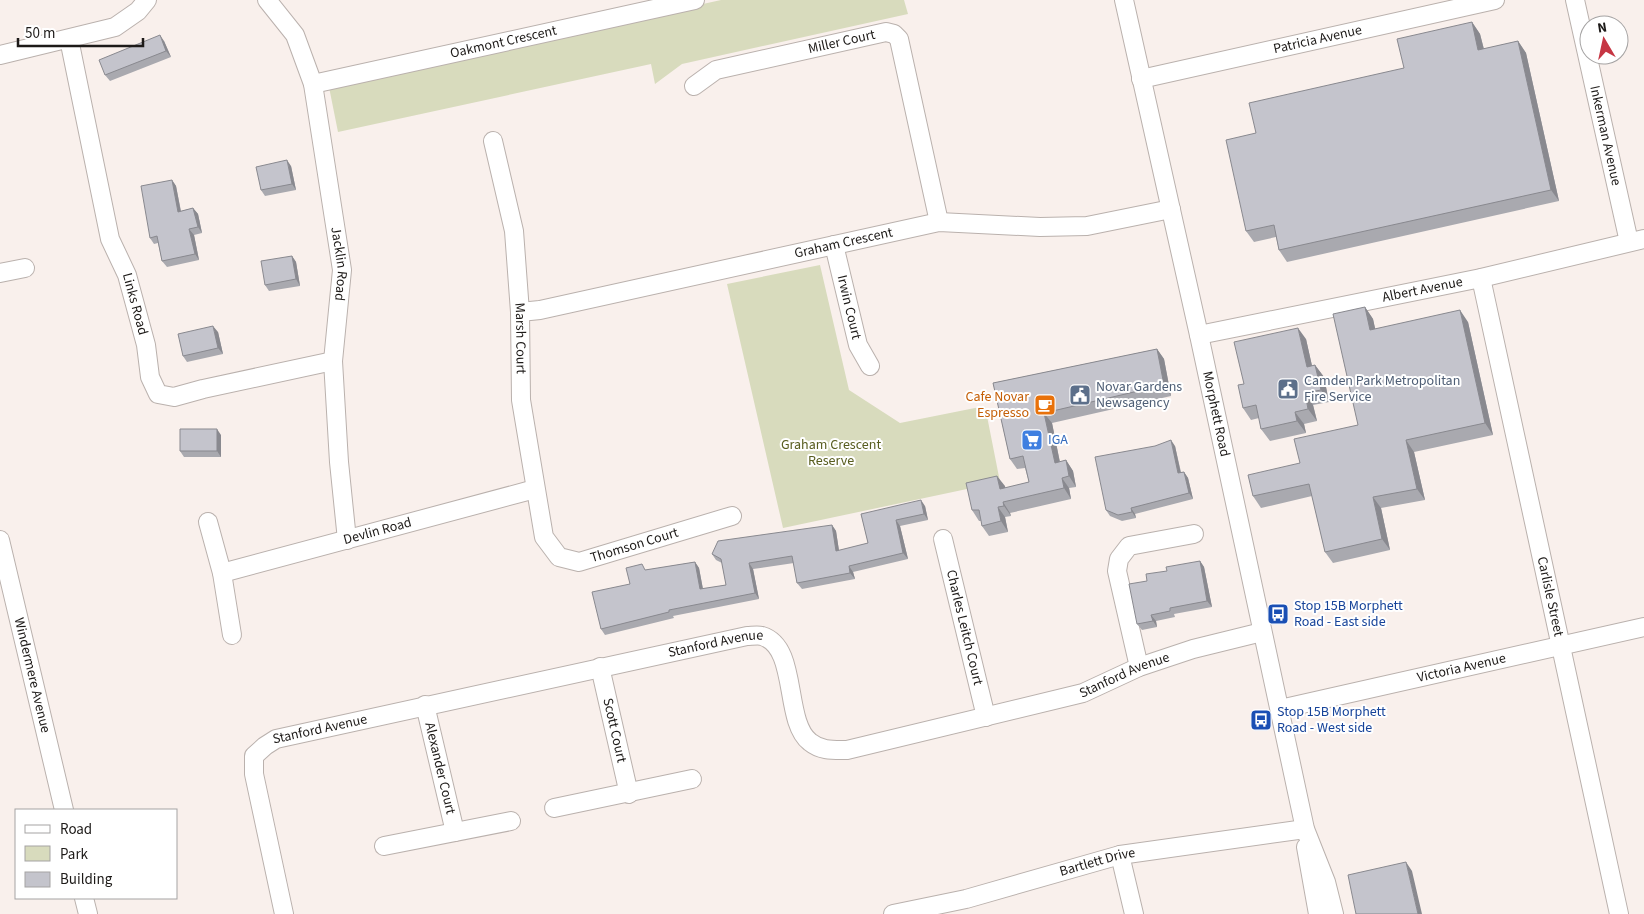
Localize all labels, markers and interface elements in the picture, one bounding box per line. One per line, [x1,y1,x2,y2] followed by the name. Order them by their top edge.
[18,15,142,47] scale bar
[1579,15,1629,65] north arrow
[1596,18,1608,39] text: N
[1271,20,1364,59] street label: Patricia Avenue
[448,21,559,64] street label: Oakmont Crescent
[25,23,55,44] text: 50 m
[806,25,877,59] street label: Miller Court
[1584,84,1626,188] street label: Inkerman Avenue
[792,222,895,264] street label: Graham Crescent
[325,225,352,302] street label: Jacklin Road
[117,271,153,337] street label: Links Road
[1381,272,1464,308] street label: Albert Avenue
[832,273,866,342] street label: Irwin Court
[509,302,531,374] street label: Marsh Court
[1197,369,1235,459] street label: Morphett Road
[1304,371,1460,407] place label: Camden Park Metropolitan Fire Service
[1096,377,1182,413] place label: Novar Gardens Newsagency
[1276,377,1300,401] public building icon: Camden Park Metropolitan Fire Service
[1068,383,1092,407] public building icon: Novar Gardens Newsagency
[965,387,1029,423] place label: Cafe Novar Espresso
[1033,393,1057,417] cafe icon: Cafe Novar Espresso
[1020,428,1044,452] supermarket icon: IGA
[1048,430,1068,450] place label: IGA
[781,435,881,471] park label: Graham Crescent Reserve
[341,513,414,550] street label: Devlin Road
[588,523,681,568] street label: Thomson Court
[1532,555,1569,639] street label: Carlisle Street
[941,568,988,687] street label: Charles Leitch Court
[1294,596,1403,632] place label: Stop 15B Morphett Road - East side
[1266,602,1290,626] bus stop icon: Stop 15B Morphett Road - East side
[9,616,55,735] street label: Windermere Avenue
[666,625,764,663] street label: Stanford Avenue
[1076,647,1172,703] street label: Stanford Avenue
[1415,648,1508,688] street label: Victoria Avenue
[597,696,632,765] street label: Scott Court
[1277,702,1386,738] place label: Stop 15B Morphett Road - West side
[1249,708,1273,732] bus stop icon: Stop 15B Morphett Road - West side
[271,709,369,749] street label: Stanford Avenue
[419,720,461,817] street label: Alexander Court
[15,809,178,899] legend
[60,819,92,840] text: Road
[1057,843,1136,882] street label: Bartlett Drive
[60,844,89,865] text: Park
[60,869,113,890] text: Building

